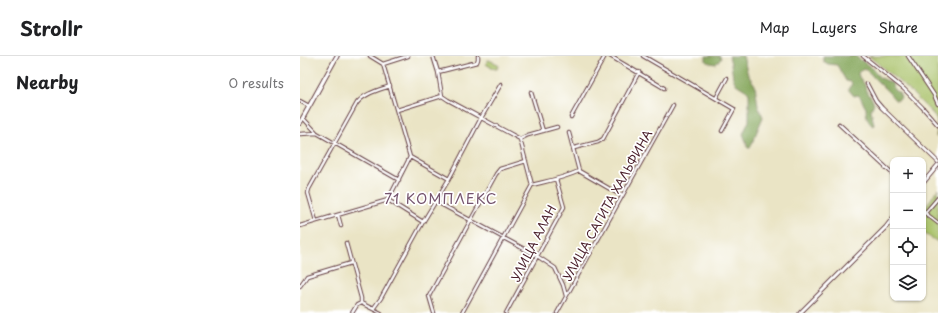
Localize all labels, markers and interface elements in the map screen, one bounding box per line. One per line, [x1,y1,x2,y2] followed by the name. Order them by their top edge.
[20,14,83,42] text: Strollr
[760,17,790,38] text: Map
[812,17,857,38] text: Layers
[879,17,918,38] text: Share
[16,69,78,95] text: Nearby
[229,73,284,92] text: 0 results
[558,126,656,284] street label: УЛИЦА САГИТА ХАЛЬФИНА
[890,157,926,301] map controls
[890,157,926,193] button: +
[384,188,498,209] district label: 71 КОМПЛЕКС
[890,193,926,229] button: −
[506,202,560,284] street label: УЛИЦА АЛАН
[890,229,926,265] button: locate
[890,265,926,301] button: layers

